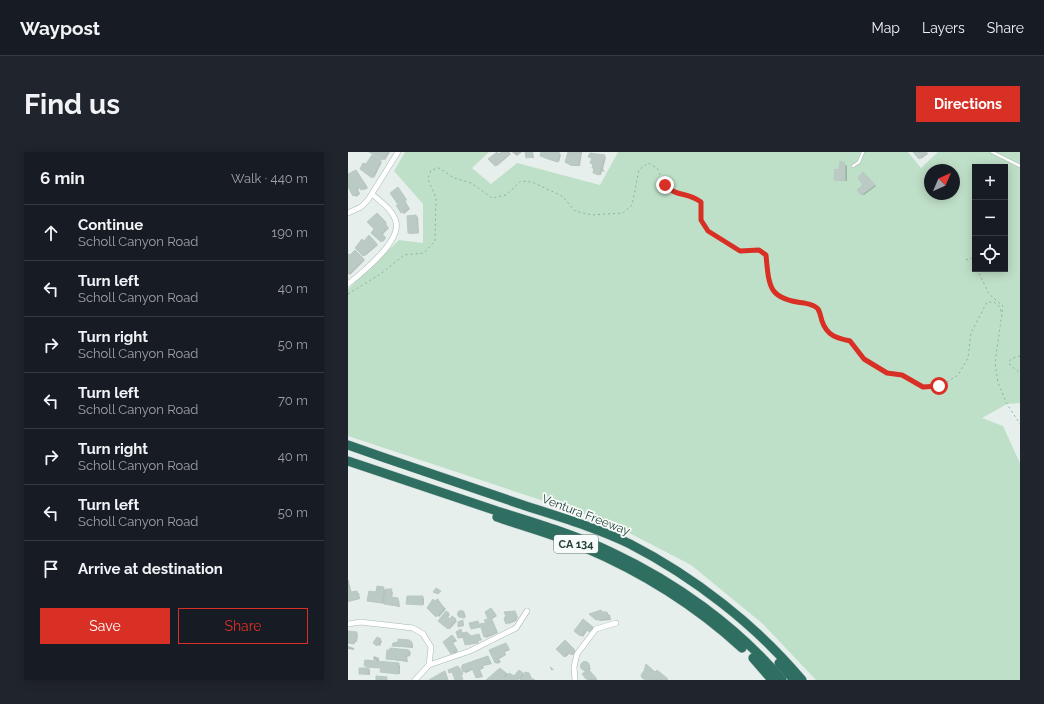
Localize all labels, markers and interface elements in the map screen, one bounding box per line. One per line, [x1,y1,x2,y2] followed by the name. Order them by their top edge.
[20,17,100,39] text: Waypost
[872,20,900,36] text: Map
[922,20,965,36] text: Layers
[987,20,1024,36] text: Share
[916,86,1020,122] button: Directions
[24,88,120,121] text: Find us
[924,164,960,200] north arrow
[972,164,1008,272] map controls
[972,164,1008,200] button: +
[40,168,85,188] text: 6 min
[231,171,308,186] text: Walk · 440 m
[656,176,674,194] route end
[972,200,1008,236] button: −
[78,216,143,234] text: Continue
[40,222,62,244] icon: ahead
[272,225,308,240] text: 190 m
[78,234,198,249] text: Scholl Canyon Road
[972,236,1008,272] button: locate
[78,272,139,290] text: Turn left
[40,278,62,300] icon: left
[278,281,308,296] text: 40 m
[78,290,198,305] text: Scholl Canyon Road
[78,328,148,346] text: Turn right
[40,334,62,356] icon: right
[278,337,308,352] text: 50 m
[78,346,198,361] text: Scholl Canyon Road
[930,377,948,395] route start
[78,384,139,402] text: Turn left
[40,390,62,412] icon: left
[278,393,308,408] text: 70 m
[78,402,198,417] text: Scholl Canyon Road
[78,440,148,458] text: Turn right
[40,446,62,468] icon: right
[278,449,308,464] text: 40 m
[78,458,198,473] text: Scholl Canyon Road
[540,492,633,538] street label: Ventura Freeway
[78,496,139,514] text: Turn left
[40,502,62,524] icon: left
[278,505,308,520] text: 50 m
[78,514,198,529] text: Scholl Canyon Road
[554,535,598,553] road number: CA 134
[40,558,62,580] icon: arrive
[78,560,223,578] text: Arrive at destination
[40,608,170,644] button: Save
[178,608,308,644] button: Share

